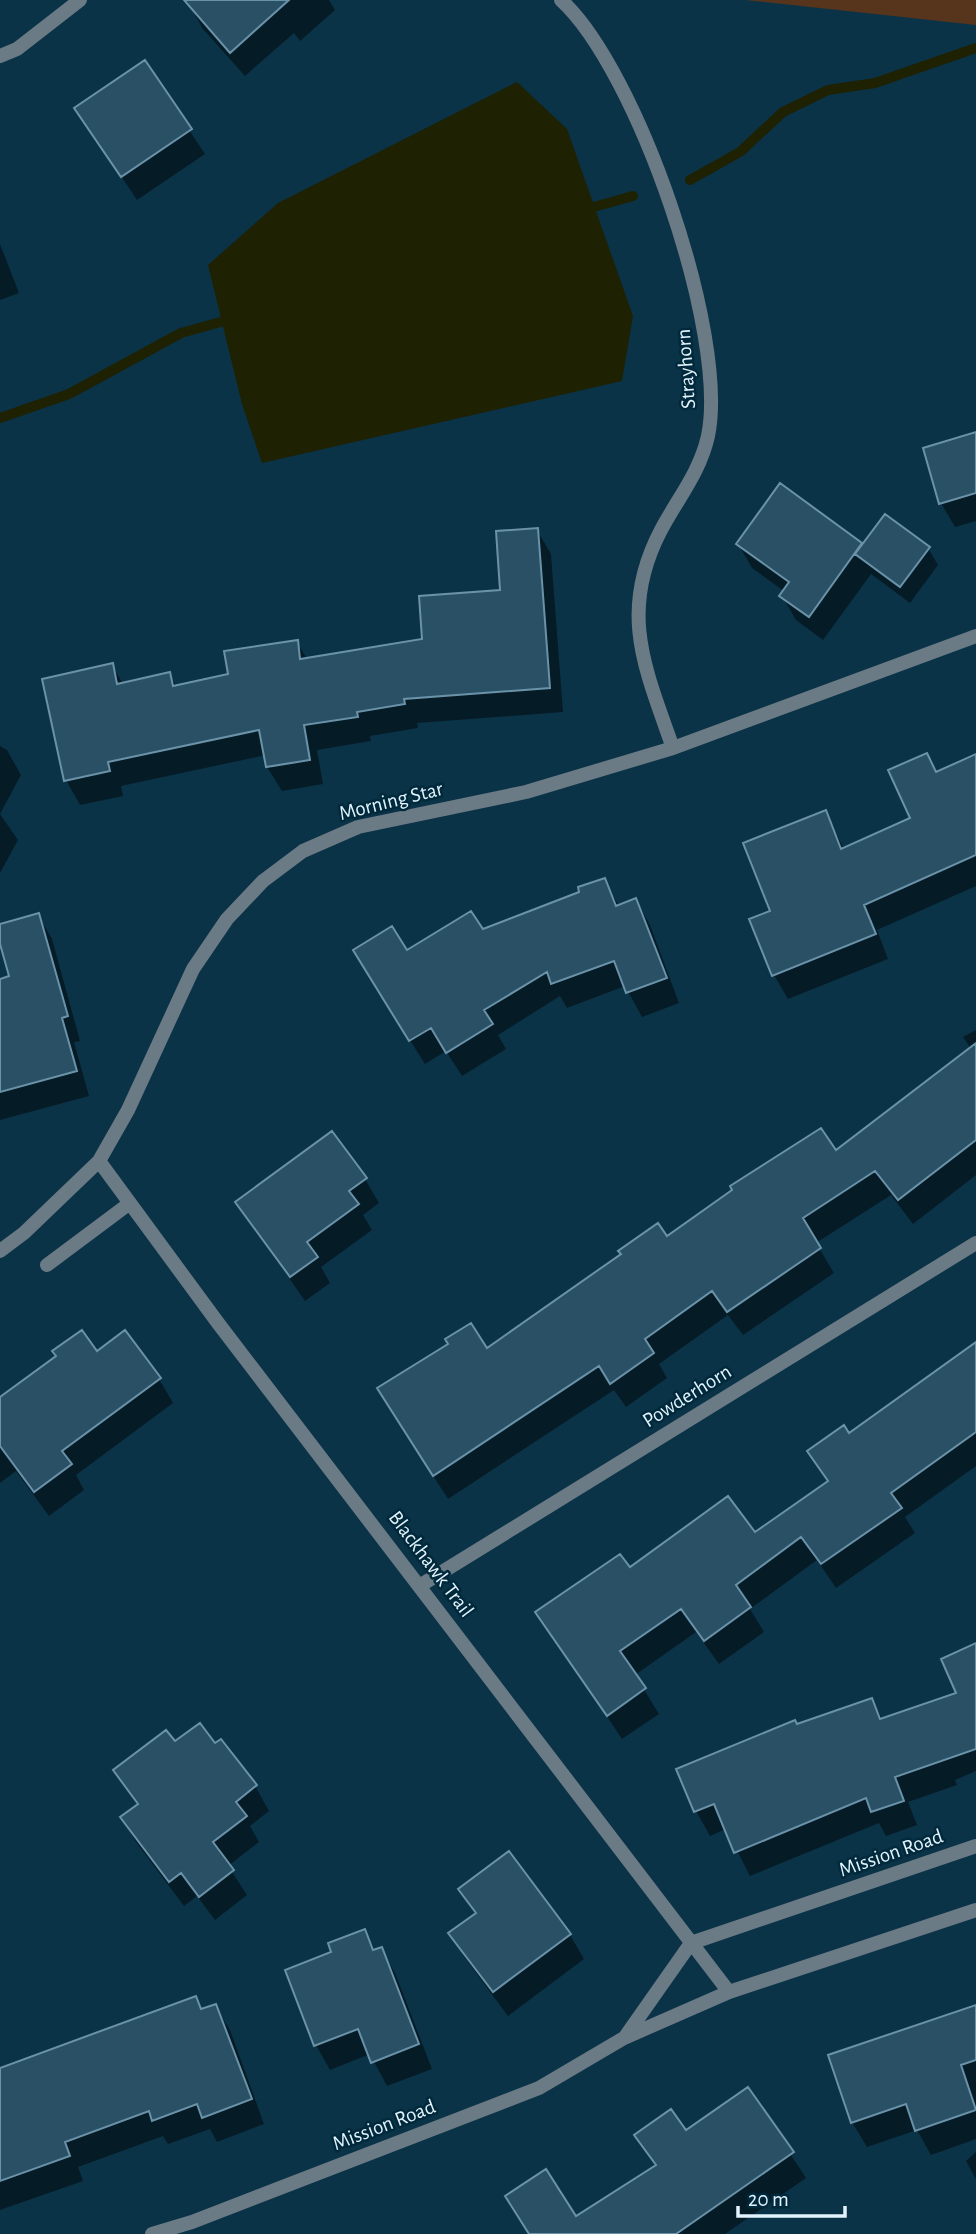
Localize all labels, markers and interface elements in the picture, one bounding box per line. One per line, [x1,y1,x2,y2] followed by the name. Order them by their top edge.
[673,328,699,410] street label: Strayhorn
[337,778,445,824] street label: Morning Star
[639,1361,735,1431] street label: Powderhorn
[384,1507,478,1621] street label: Blackhawk Trail
[836,1825,946,1881] street label: Mission Road
[330,2096,438,2154] street label: Mission Road
[738,2174,845,2218] scale bar
[748,2189,789,2210] text: 20 m

